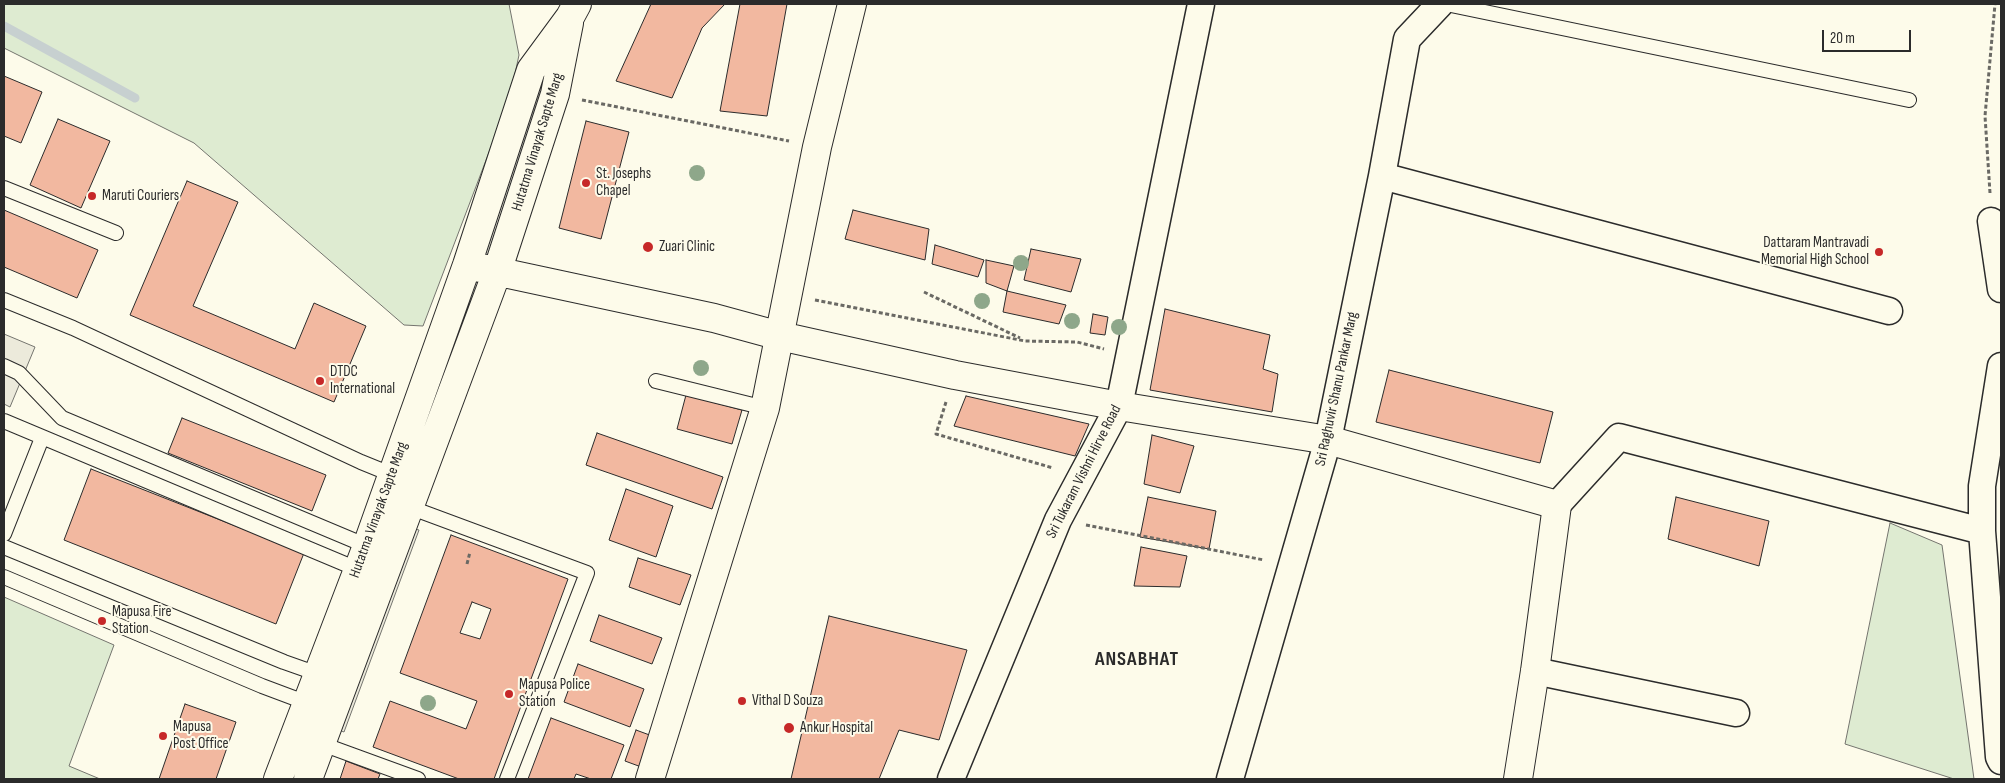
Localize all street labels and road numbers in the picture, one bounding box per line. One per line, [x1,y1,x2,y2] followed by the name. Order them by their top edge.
[508,71,568,213] street label: Hutatma Vinayak Sapte Marg
[1312,310,1362,468] street label: Sri Raghuvir Shanu Pankar Marg
[1043,402,1125,542] street label: Sri Tukaram Vishni Hirve Road
[346,440,412,580] street label: Hutatma Vinayak Sapte Marg

